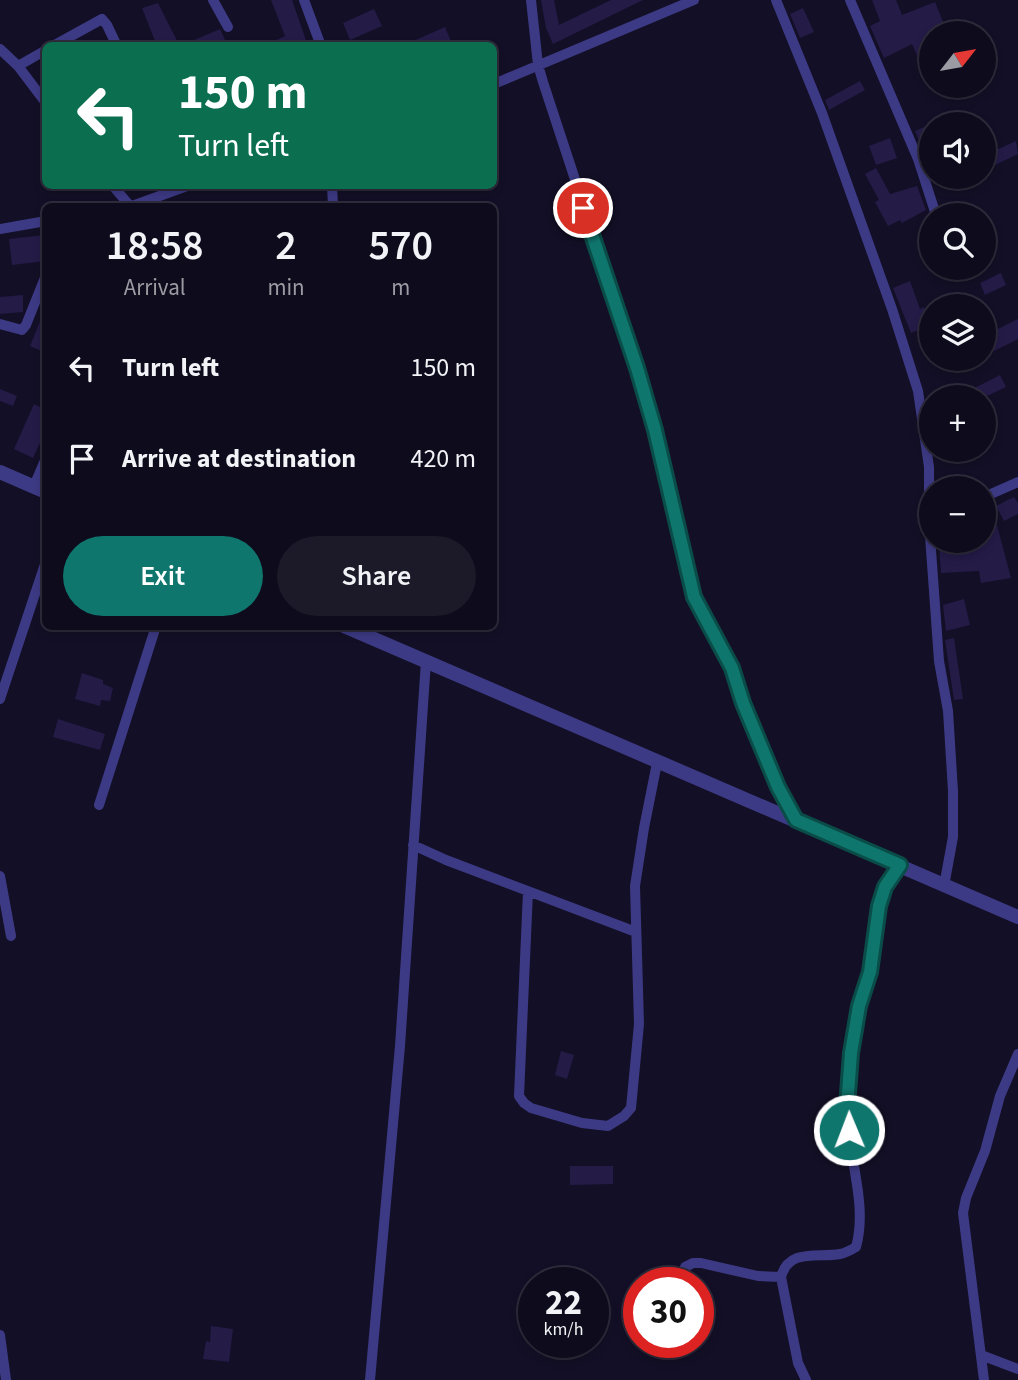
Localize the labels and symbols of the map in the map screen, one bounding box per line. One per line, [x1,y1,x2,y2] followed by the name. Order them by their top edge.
[919,21,996,98] north arrow
[553,178,613,238] pin
[812,1093,886,1167] position arrow
[623,1267,714,1358] speed limit sign: 30

